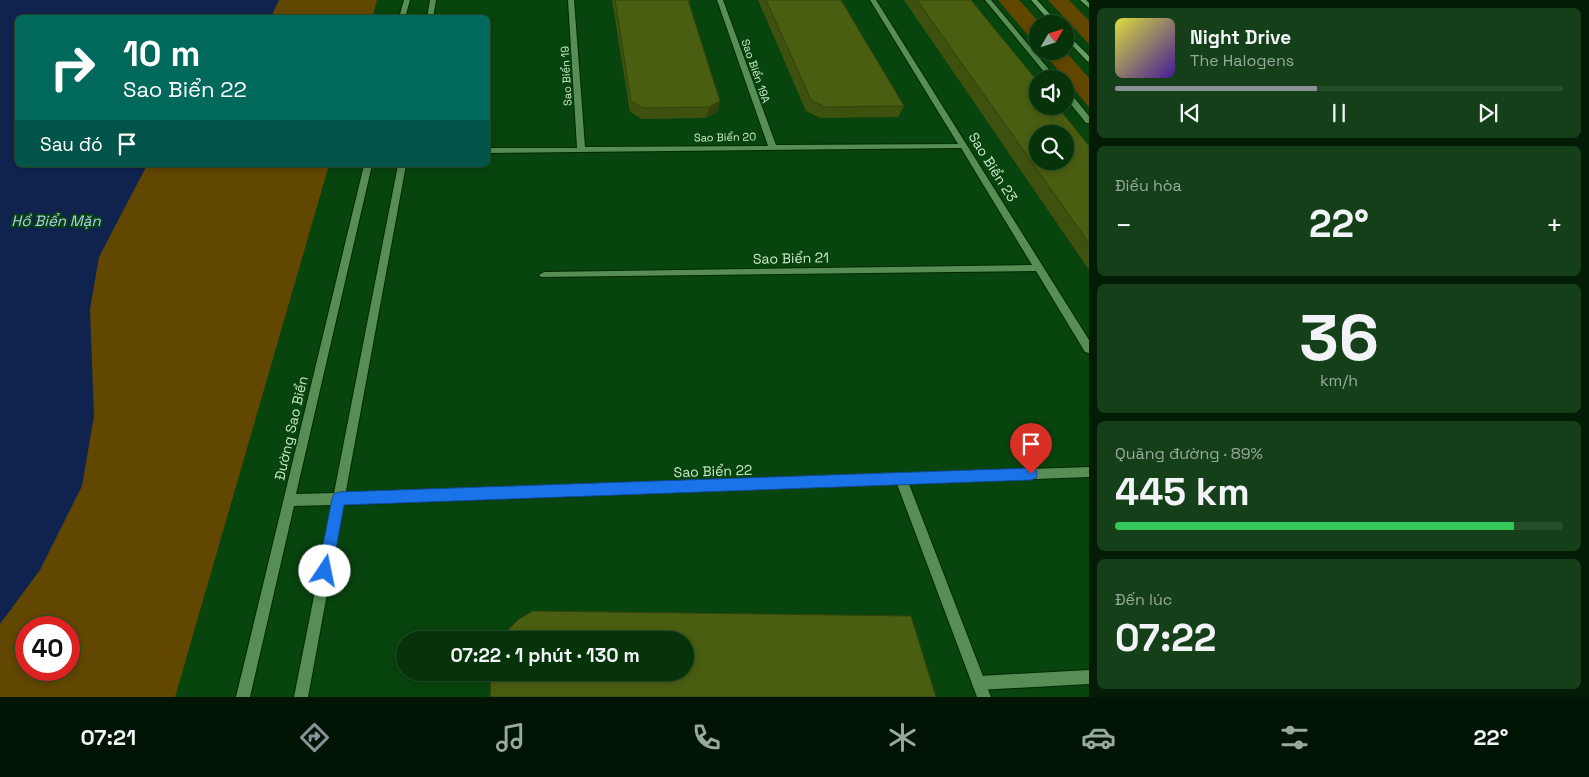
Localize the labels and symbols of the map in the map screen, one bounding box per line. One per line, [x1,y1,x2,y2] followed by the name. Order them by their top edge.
[1029,15,1074,60] north arrow
[738,37,774,105] street label: Sao Biển 19A
[557,45,575,106] street label: Sao Biển 19
[694,129,756,145] street label: Sao Biển 20
[965,129,1021,205] street label: Sao Biển 23
[11,211,101,230] water label: Hồ Biển Mặn
[753,248,829,268] street label: Sao Biển 21
[270,374,312,482] street label: Đường Sao Biển
[1010,423,1052,474] pin
[673,461,753,481] street label: Sao Biển 22
[298,544,350,596] position arrow
[15,616,80,681] speed limit sign: 40

